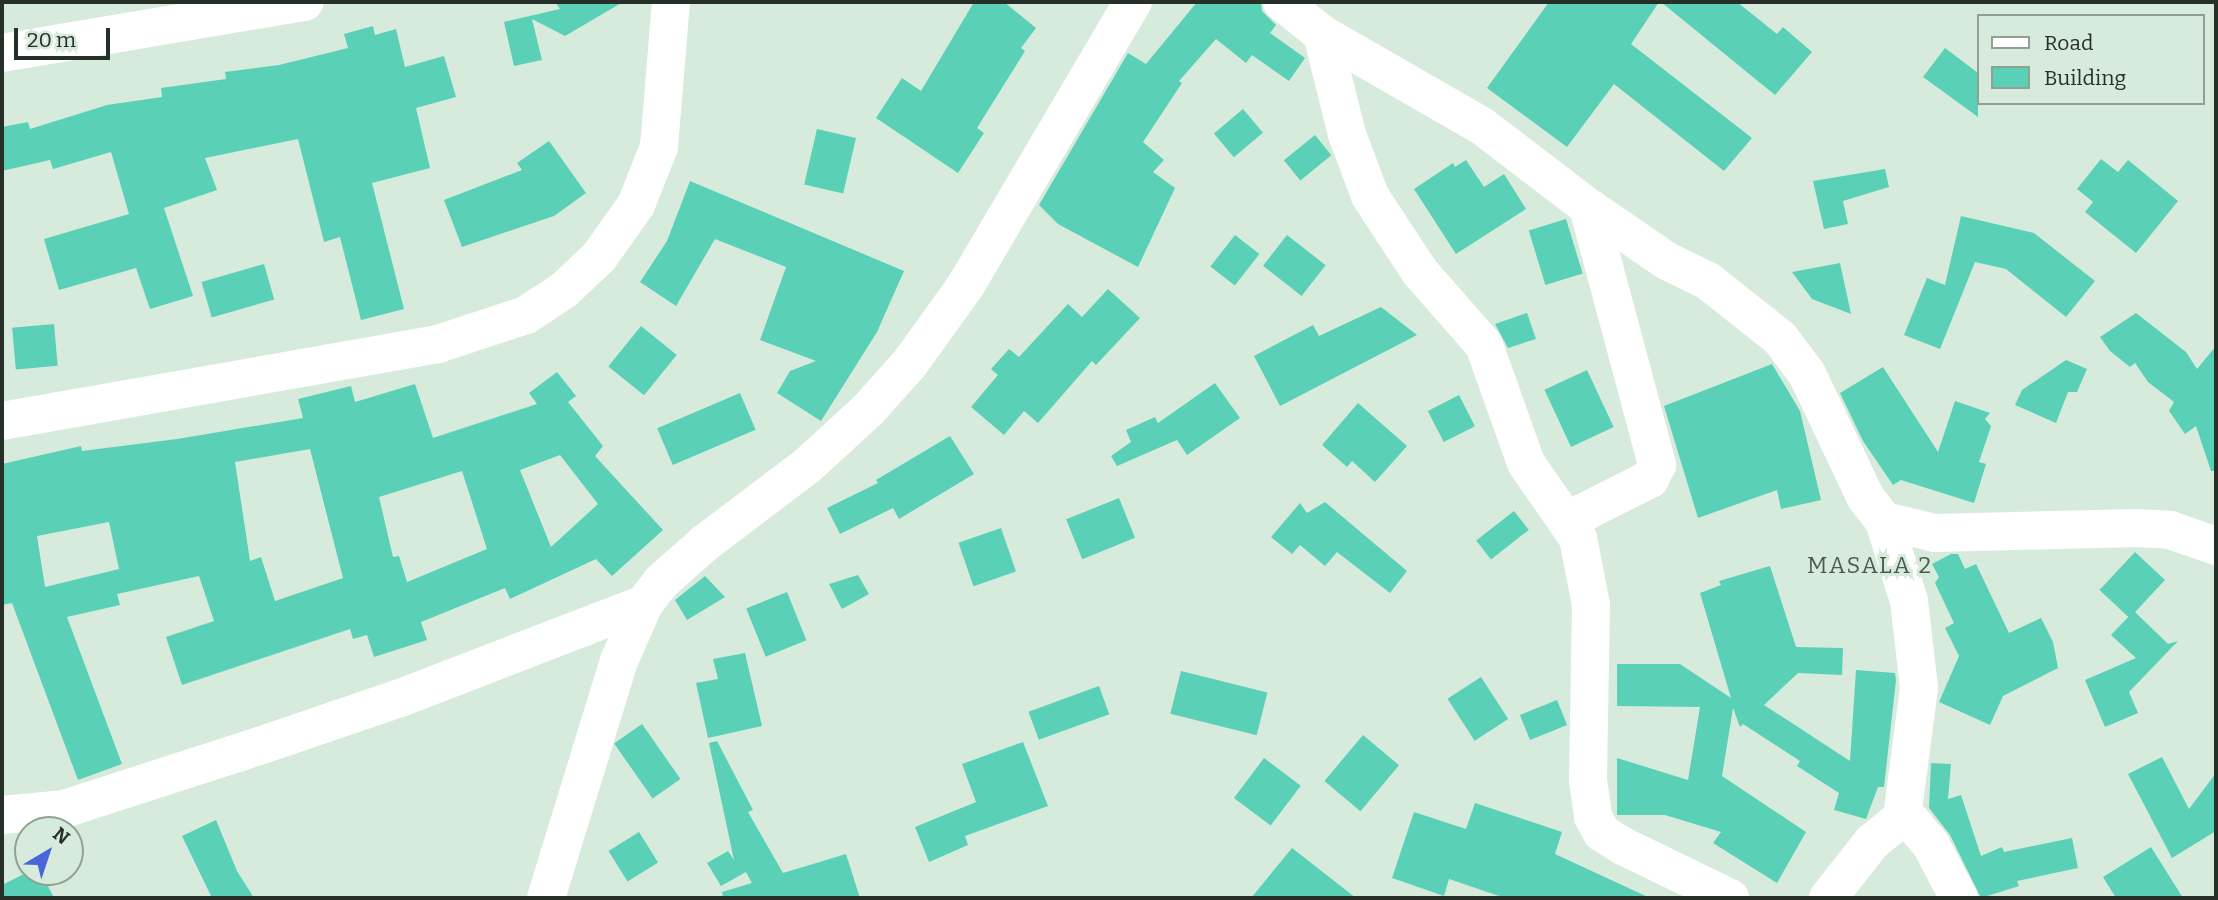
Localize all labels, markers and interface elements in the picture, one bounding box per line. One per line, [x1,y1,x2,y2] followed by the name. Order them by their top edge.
[18,14,114,58] scale bar
[1976,14,2204,105] legend
[27,27,76,53] text: 20 m
[2044,30,2093,56] text: Road
[2044,65,2126,91] text: Building
[1808,551,1932,579] district label: MASALA 2
[14,816,84,886] north arrow
[48,822,74,849] text: N

